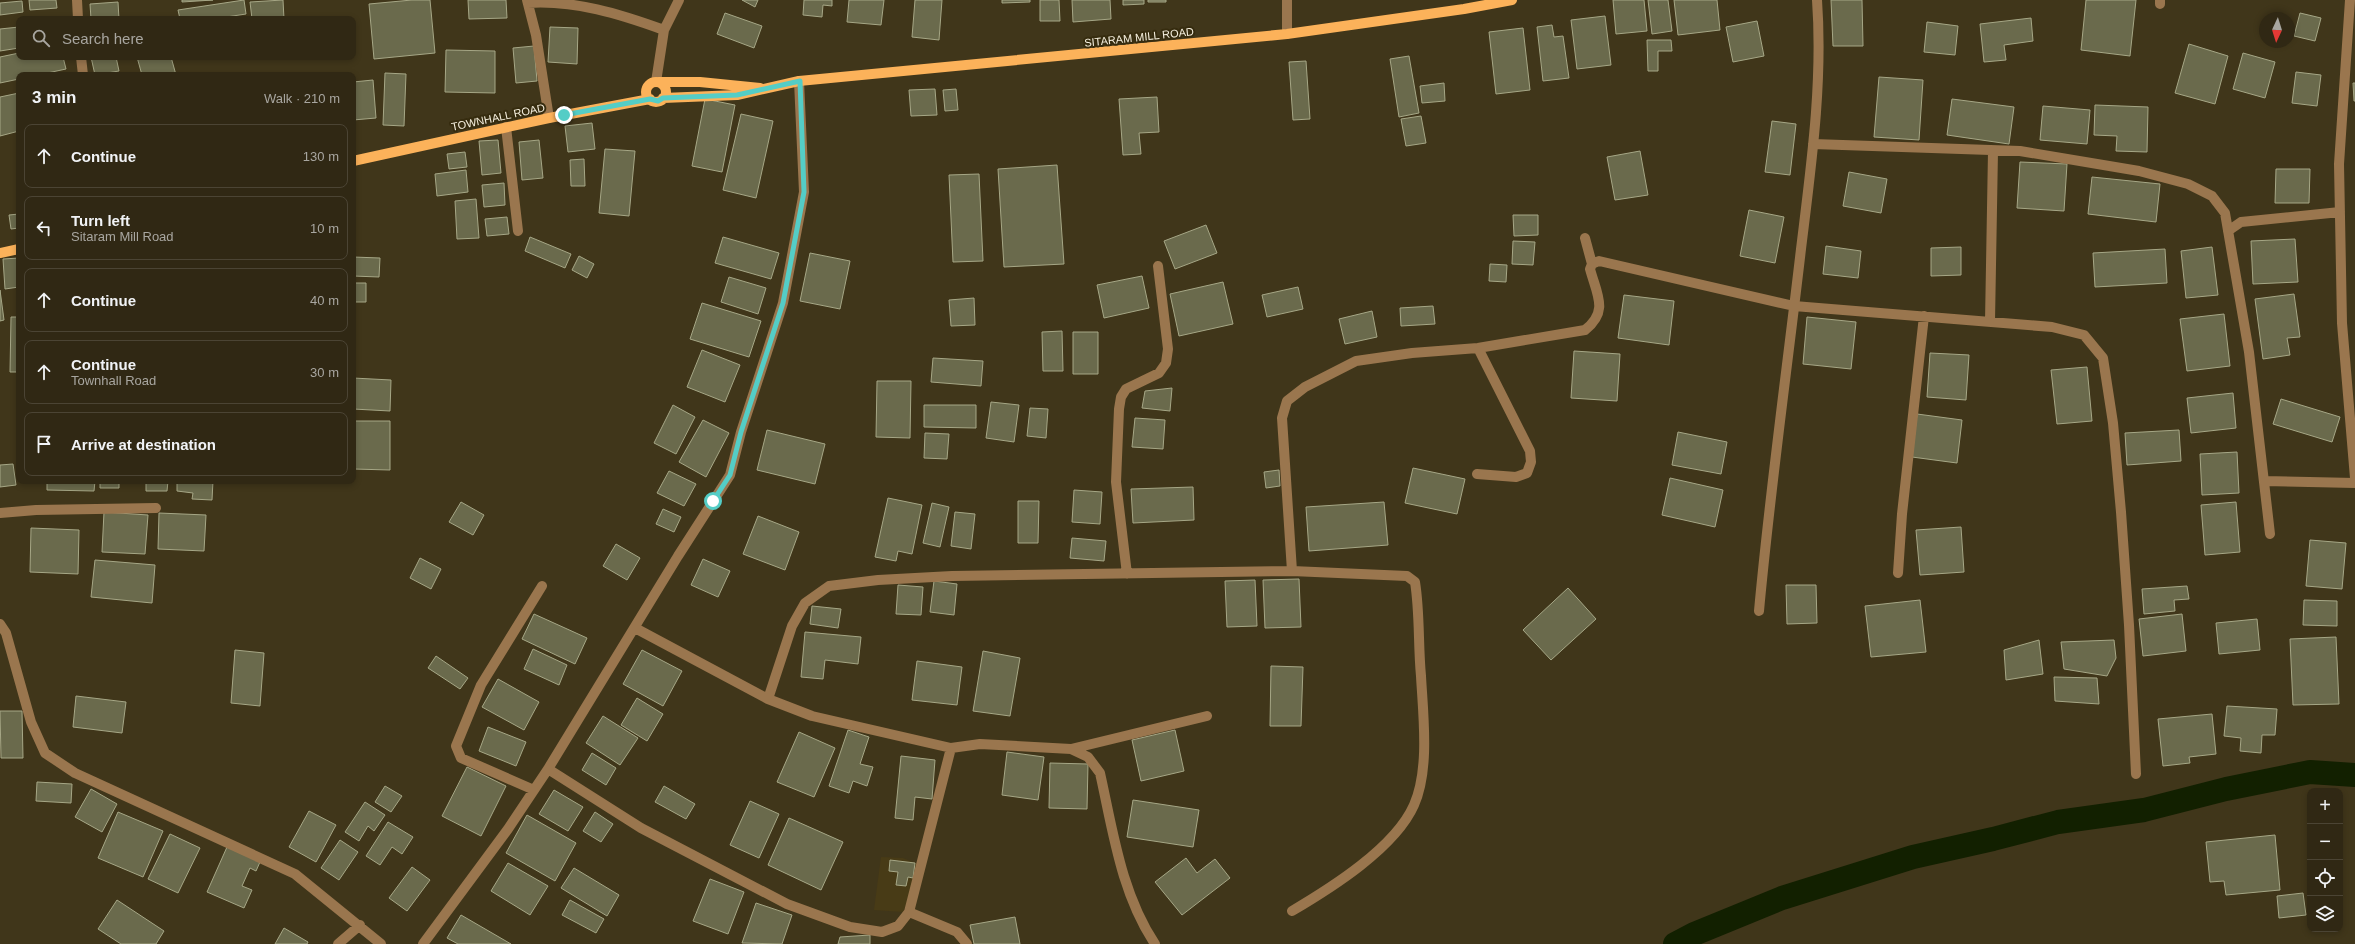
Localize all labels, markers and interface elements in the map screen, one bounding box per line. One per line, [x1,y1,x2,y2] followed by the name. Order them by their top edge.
[2259,12,2295,48] north arrow
[16,16,356,60] search box
[1084,25,1194,49] street label: SITARAM MILL ROAD
[30,27,52,49] icon: search
[62,30,144,47] text: Search here
[32,88,76,107] text: 3 min
[264,91,340,106] text: Walk · 210 m
[450,101,546,133] street label: TOWNHALL ROAD
[555,106,573,124] route end
[33,145,55,167] icon: ahead
[71,148,136,165] text: Continue
[303,149,339,164] text: 130 m
[71,212,130,229] text: Turn left
[33,217,55,239] icon: left
[310,221,339,236] text: 10 m
[71,229,174,244] text: Sitaram Mill Road
[33,289,55,311] icon: ahead
[71,292,136,309] text: Continue
[310,293,339,308] text: 40 m
[71,356,136,373] text: Continue
[33,361,55,383] icon: ahead
[310,365,339,380] text: 30 m
[71,373,156,388] text: Townhall Road
[33,433,55,455] icon: arrive
[71,436,216,453] text: Arrive at destination
[704,492,722,510] route start
[2307,788,2343,932] map controls
[2307,788,2343,824] button: +
[2307,824,2343,860] button: −
[2307,860,2343,896] button: locate
[2307,896,2343,932] button: layers

